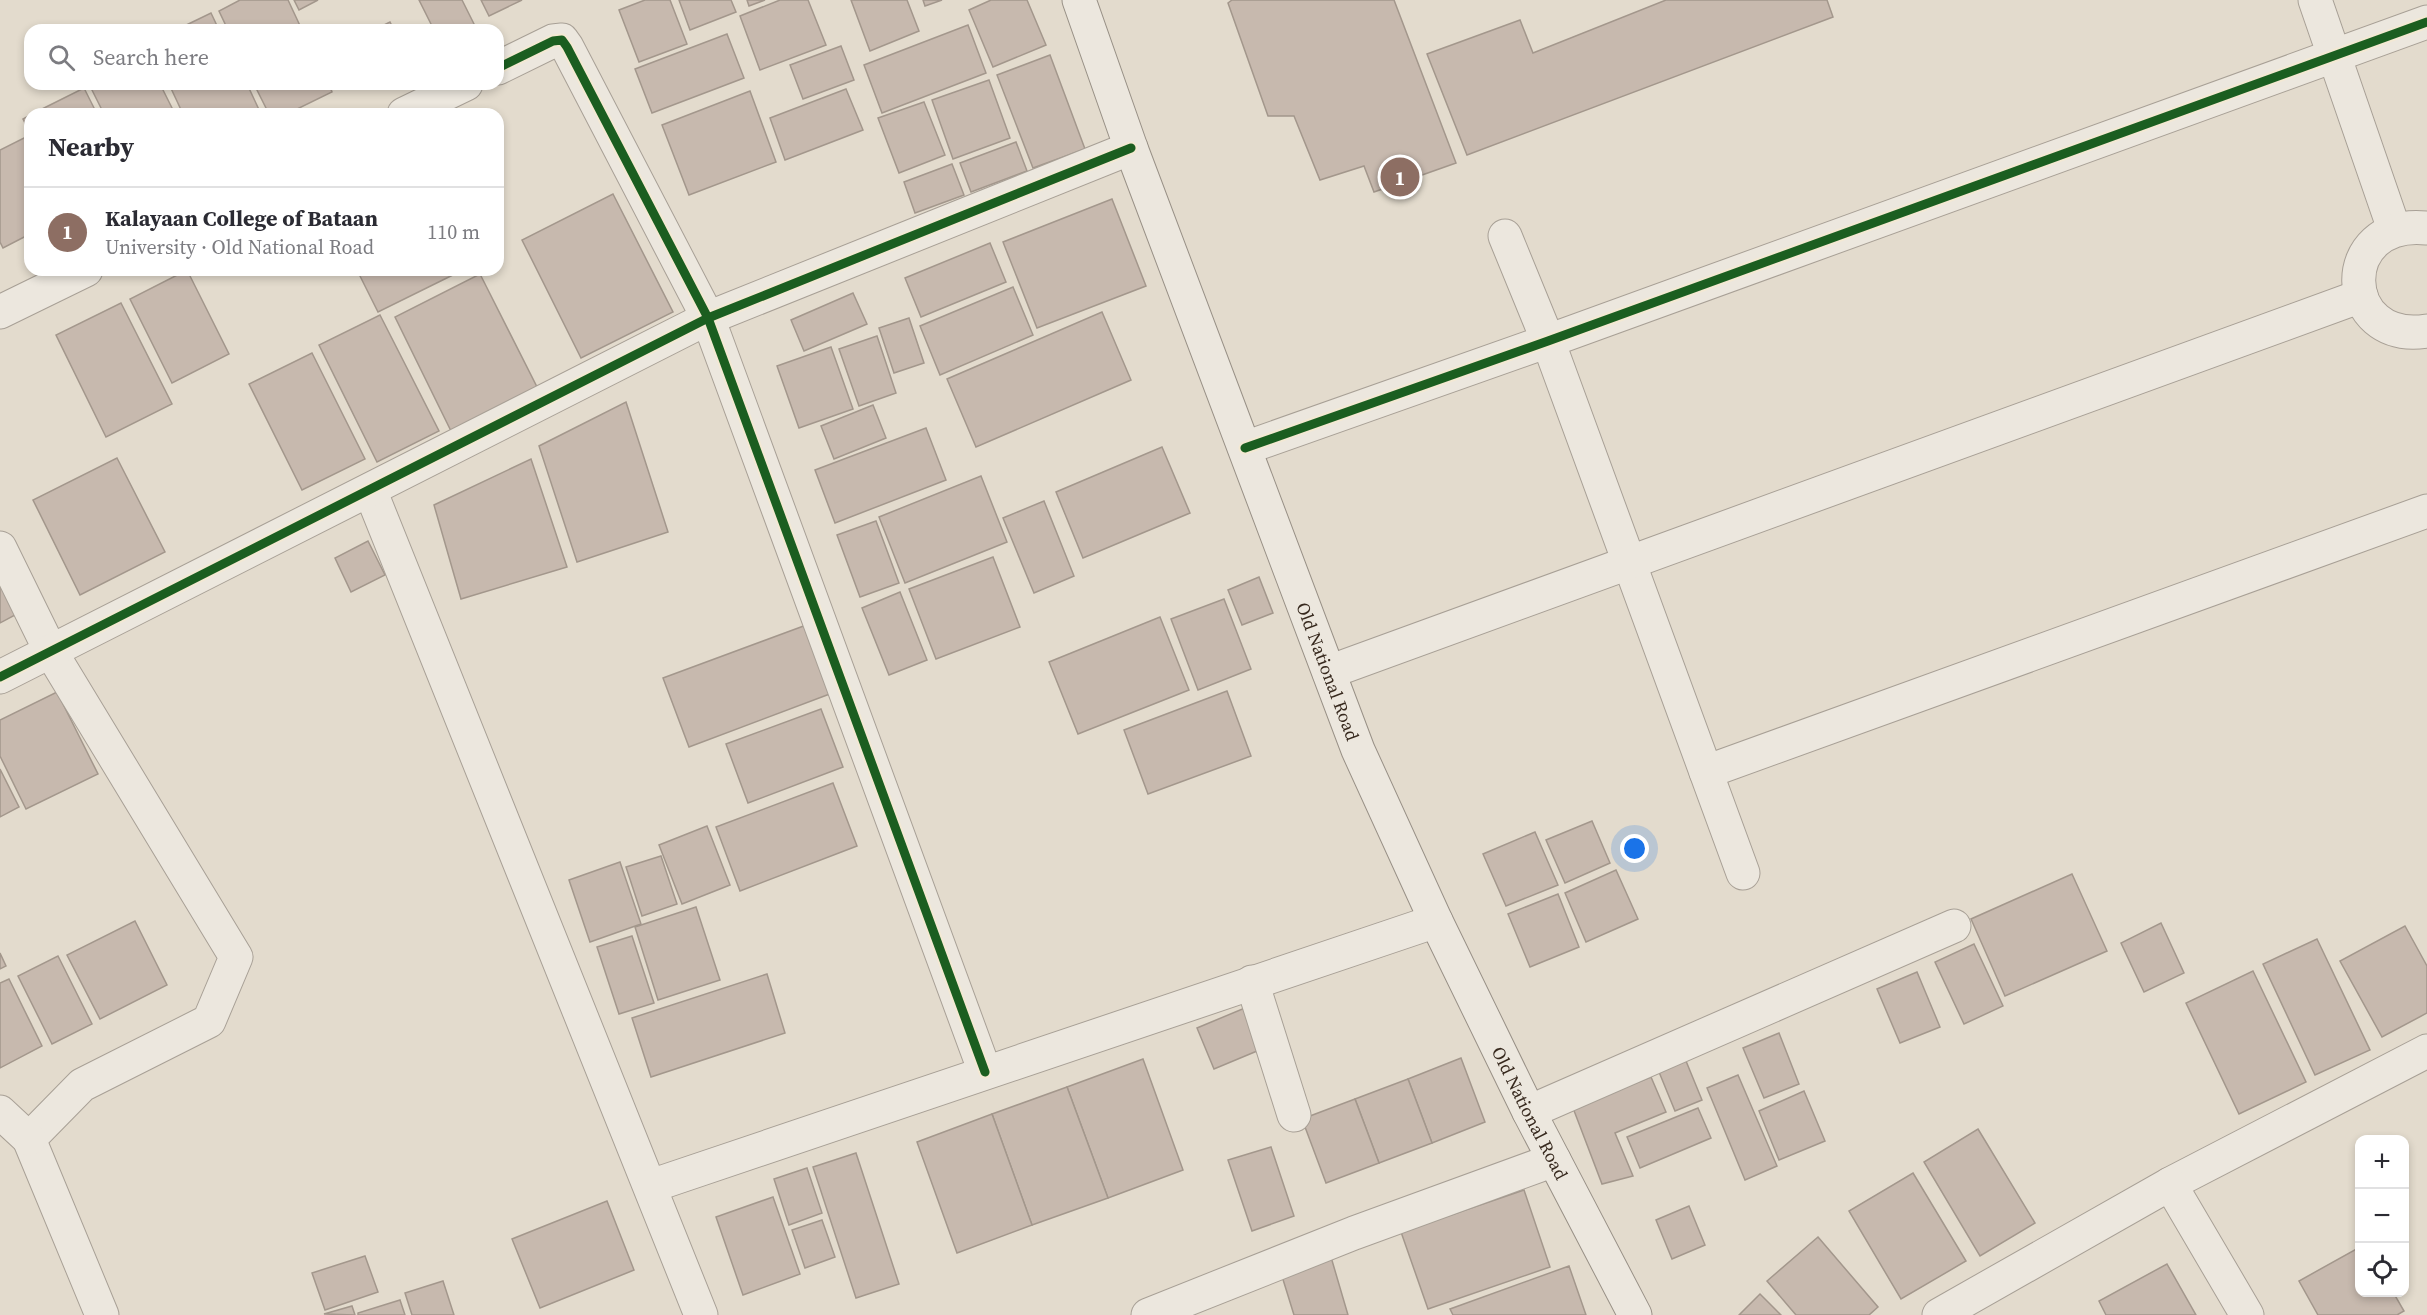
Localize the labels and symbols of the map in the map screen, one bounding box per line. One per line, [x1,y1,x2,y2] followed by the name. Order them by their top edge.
[1380,154,1420,200] pin: 1
[1291,598,1366,744] street label: Old National Road
[1620,834,1649,863] your location
[1486,1042,1575,1184] street label: Old National Road

